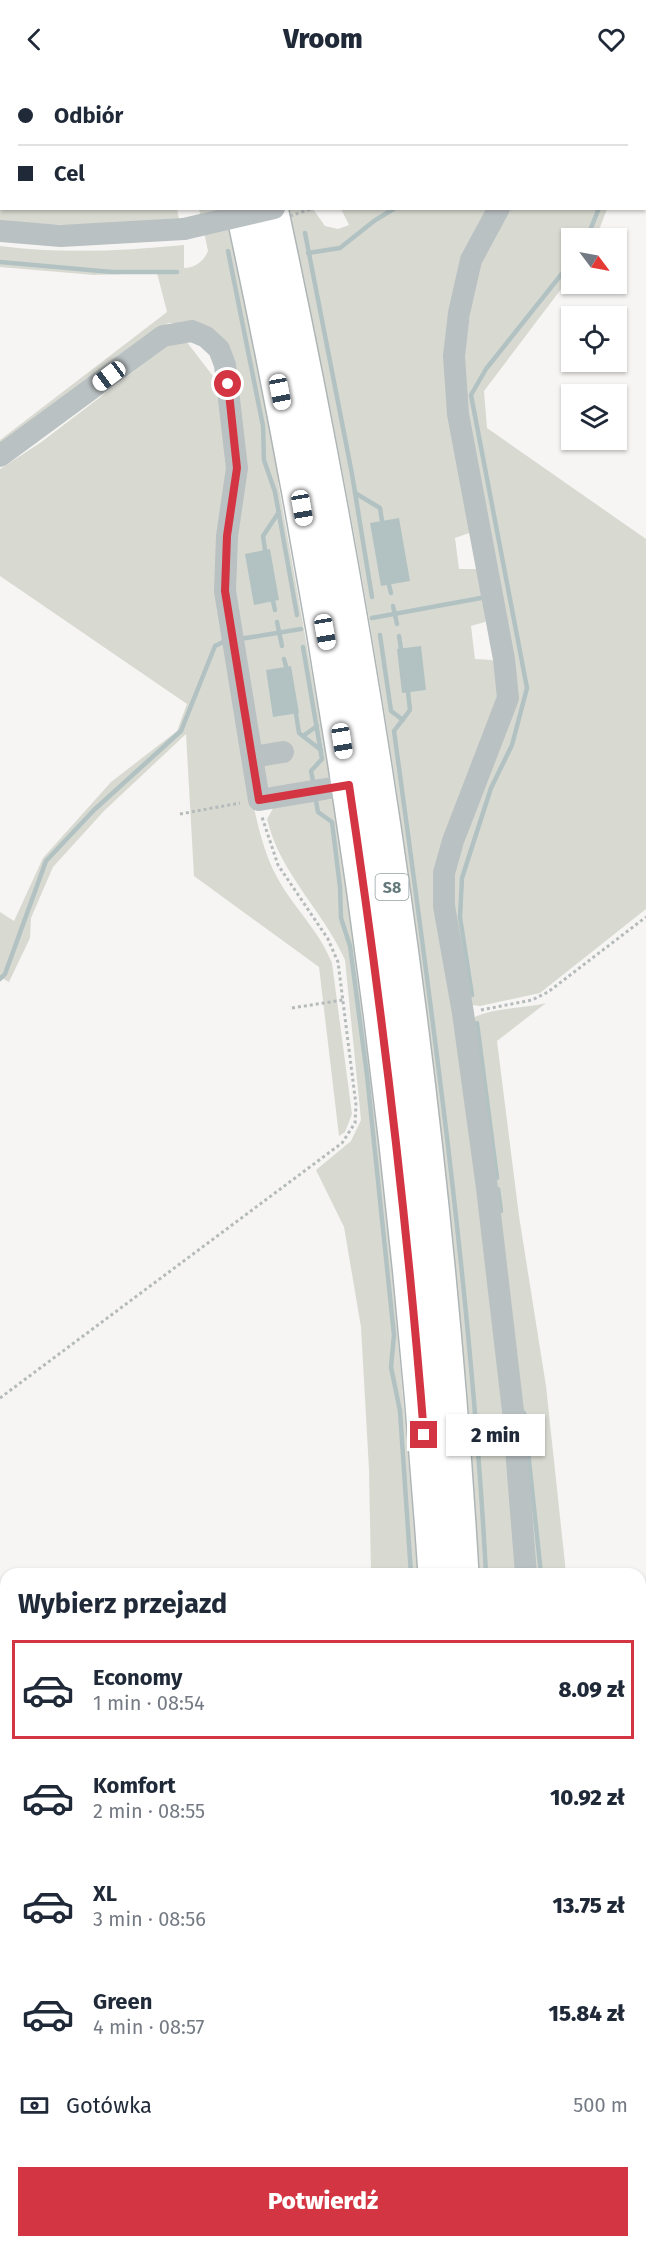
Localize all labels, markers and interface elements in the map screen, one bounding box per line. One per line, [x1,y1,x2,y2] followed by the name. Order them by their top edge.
[18,23,51,56] icon: back
[283,23,363,55] text: Vroom
[595,23,628,56] icon: heart
[54,102,123,129] text: Odbiór
[54,160,85,187] text: Cel
[561,228,627,294] north arrow
[561,228,627,450] map controls
[561,306,627,372] button: locate
[89,358,129,394] car
[214,370,241,397] route start
[268,373,292,411] car
[561,384,627,450] button: layers
[290,489,314,527] car
[313,613,337,651] car
[330,722,354,760] car
[376,874,408,900] road number: S8
[445,1414,544,1456] callout: 2 min
[410,1421,437,1448] route end
[471,1423,520,1447] text: 2 min
[18,1588,227,1620] text: Wybierz przejazd
[21,1663,75,1717] icon: car
[93,1664,182,1691] text: Economy
[559,1676,625,1703] text: 8.09 zł
[93,1691,205,1715] text: 1 min · 08:54
[21,1771,75,1825] icon: car
[93,1772,176,1799] text: Komfort
[550,1784,625,1811] text: 10.92 zł
[93,1799,205,1823] text: 2 min · 08:55
[21,1879,75,1933] icon: car
[93,1880,117,1907] text: XL
[552,1892,625,1919] text: 13.75 zł
[93,1907,206,1931] text: 3 min · 08:56
[21,1987,75,2041] icon: car
[93,1988,152,2015] text: Green
[549,2000,625,2027] text: 15.84 zł
[93,2015,204,2039] text: 4 min · 08:57
[18,2089,51,2122] icon: cash
[66,2092,152,2119] text: Gotówka
[573,2093,628,2117] text: 500 m
[18,2167,628,2236] button: Potwierdź

